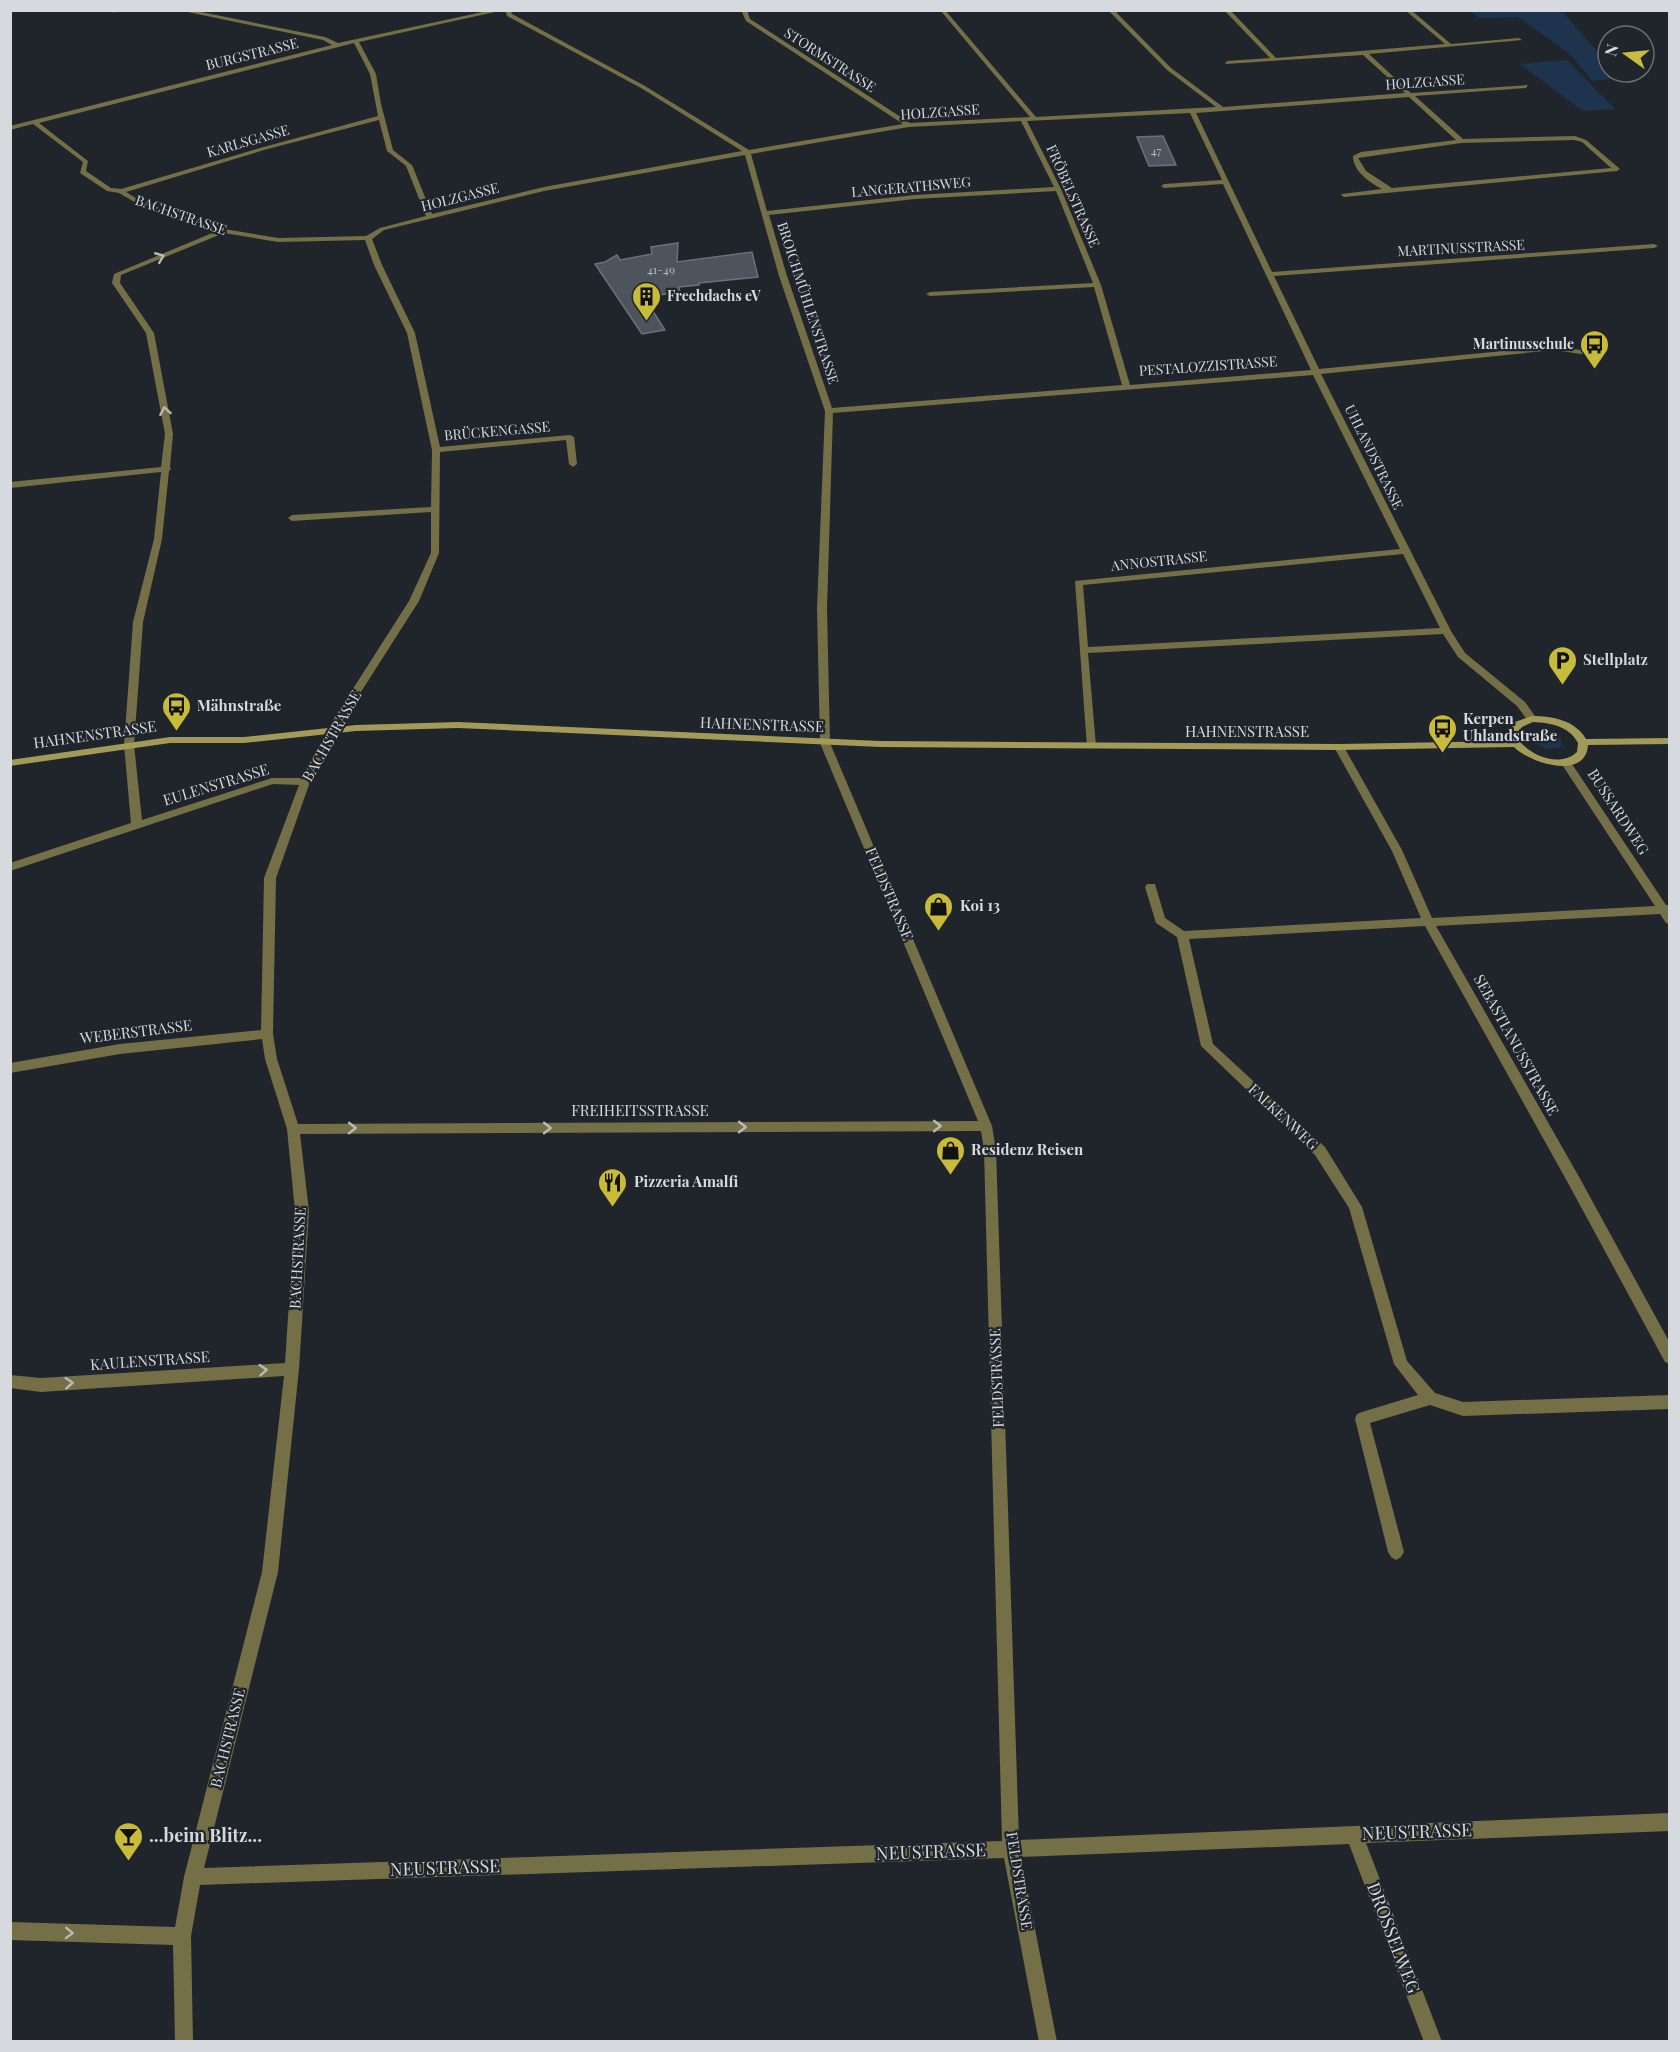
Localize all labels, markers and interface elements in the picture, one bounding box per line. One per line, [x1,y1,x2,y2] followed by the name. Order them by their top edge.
[781,23,880,96] street label: STORMSTRASSE
[1596,24,1656,84] north arrow
[204,33,300,74] street label: BURGSTRASSE
[1599,41,1623,58] text: N
[1385,69,1465,94] street label: HOLZGASSE
[900,99,980,124] street label: HOLZGASSE
[204,120,291,161] street label: KARLSGASSE
[1042,141,1105,250] street label: FRÖBELSTRASSE
[1151,142,1161,158] house number: 47
[850,172,972,201] street label: LANGERATHSWEG
[419,178,501,215] street label: HOLZGASSE
[133,190,229,239] street label: BACHSTRASSE
[773,219,844,386] street label: BROICHMÜHLENSTRASSE
[1397,235,1525,260] street label: MARTINUSSTRASSE
[154,252,165,264] one-way arrow
[647,261,675,277] house number: 41-49
[630,280,662,322] building icon: Frechdachs eV
[667,286,761,305] place label: Frechdachs eV
[1579,328,1611,370] bus stop icon: Martinusschule
[1473,334,1574,353] place label: Martinusschule
[1138,351,1278,380] street label: PESTALOZZISTRASSE
[1341,401,1408,512] street label: UHLANDSTRASSE
[159,407,172,417] one-way arrow
[443,416,551,445] street label: BRÜCKENGASSE
[1109,546,1208,575] street label: ANNOSTRASSE
[1546,644,1578,686] parking icon: Stellplatz
[1583,649,1648,669] place label: Stellplatz
[297,686,365,785] street label: BACHSTRASSE
[160,690,192,732] bus stop icon: Mähnstraße
[197,695,282,715] place label: Mähnstraße
[1463,708,1558,745] place label: Kerpen Uhlandstraße
[700,712,824,736] street label: HAHNENSTRASSE
[1426,712,1458,754] bus stop icon: Kerpen Uhlandstraße
[32,715,158,753] street label: HAHNENSTRASSE
[1185,721,1309,741] street label: HAHNENSTRASSE
[160,758,271,810] street label: EULENSTRASSE
[1584,765,1654,859] street label: BUSSARDWEG
[861,844,919,943] street label: FELDSTRASSE
[923,890,955,932] shop icon: Koi 13
[960,895,1000,915] place label: Koi 13
[1470,970,1564,1119] street label: SEBASTIANUSSTRASSE
[78,1014,193,1048] street label: WEBERSTRASSE
[1244,1079,1323,1154] street label: FALKENWEG
[571,1100,709,1120] street label: FREIHEITSSTRASSE
[932,1120,941,1132] one-way arrow
[737,1121,746,1133] one-way arrow
[347,1122,356,1134] one-way arrow
[542,1122,551,1134] one-way arrow
[934,1134,966,1176] shop icon: Residenz Reisen
[971,1139,1084,1159] place label: Residenz Reisen
[597,1166,629,1208] restaurant icon: Pizzeria Amalfi
[634,1171,738,1191] place label: Pizzeria Amalfi
[284,1206,310,1309] street label: BACHSTRASSE
[984,1328,1008,1428] street label: FELDSTRASSE
[89,1346,210,1374] street label: KAULENSTRASSE
[259,1364,268,1377] one-way arrow
[64,1377,73,1390] one-way arrow
[205,1686,249,1790] street label: BACHSTRASSE
[1361,1817,1473,1845] street label: NEUSTRASSE
[112,1820,144,1862] bar icon: ...beim Blitz...
[149,1823,262,1847] place label: ...beim Blitz...
[1002,1830,1038,1931] street label: FELDSTRASSE
[875,1837,987,1865] street label: NEUSTRASSE
[389,1853,501,1881] street label: NEUSTRASSE
[1362,1879,1426,1997] street label: DROSSELWEG
[64,1927,73,1939] one-way arrow

